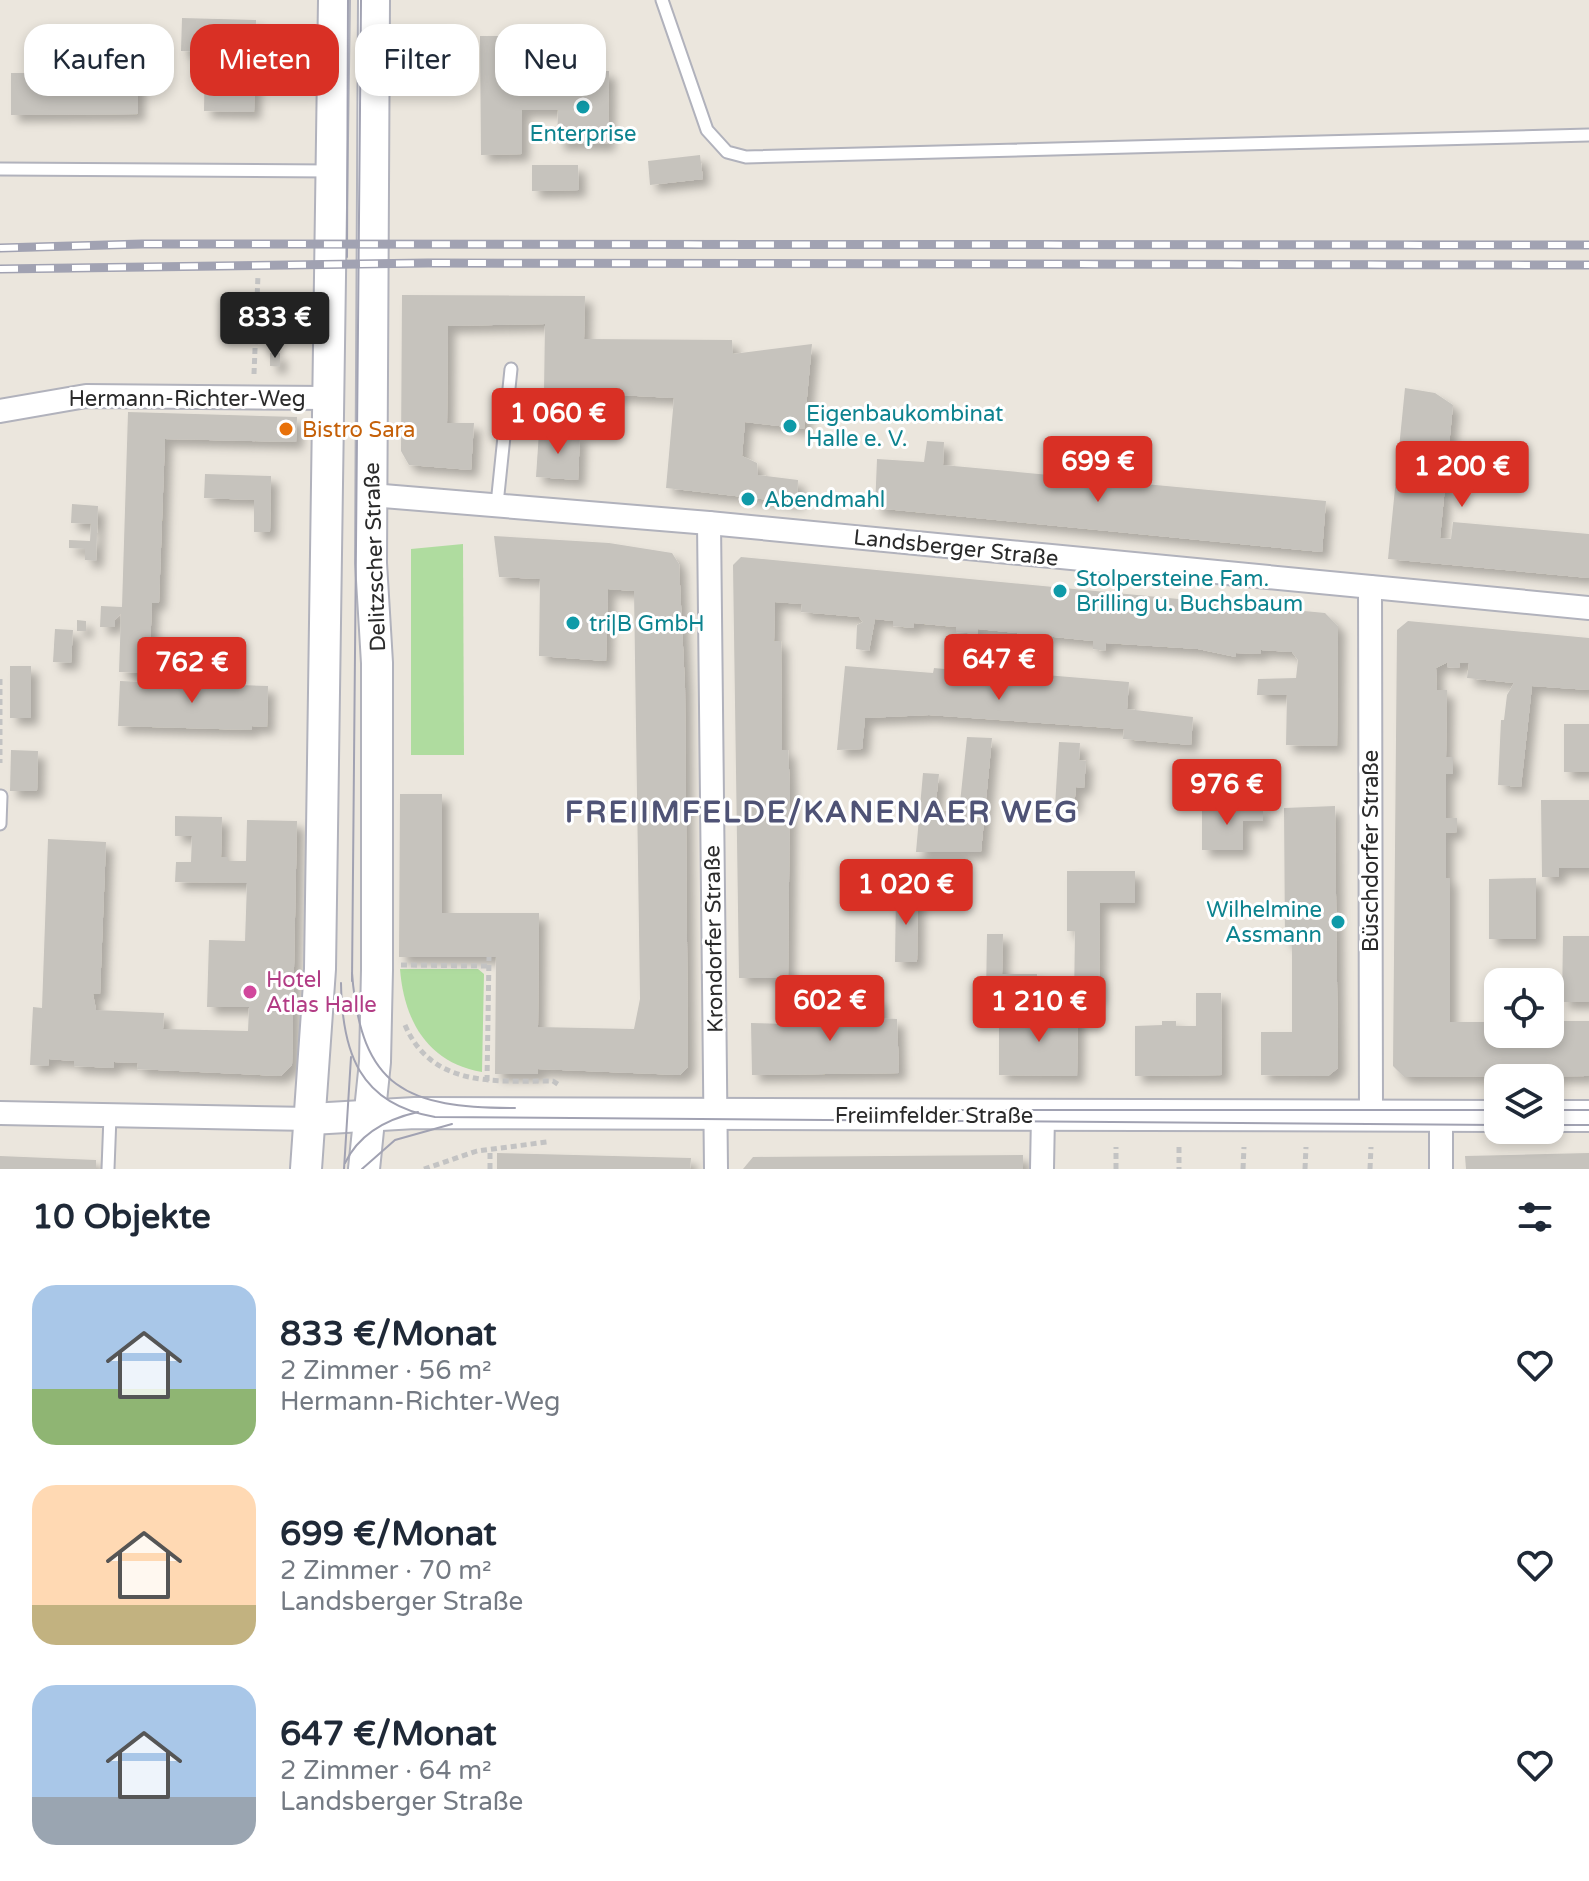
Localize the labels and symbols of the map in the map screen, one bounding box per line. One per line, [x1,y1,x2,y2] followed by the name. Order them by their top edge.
[574,98,592,116] marker: Enterprise
[530,121,636,147] place label: Enterprise
[219,292,331,360] pin: 833 €
[68,386,306,412] street label: Hermann-Richter-Weg
[484,388,632,456] pin: 1 060 €
[806,401,1003,452] place label: Eigenbaukombinat Halle e. V.
[302,417,415,443] place label: Bistro Sara
[781,417,799,435] marker: Eigenbaukombinat Halle e. V.
[277,420,295,438] marker: Bistro Sara
[1042,436,1154,504] pin: 699 €
[1388,441,1536,509] pin: 1 200 €
[359,462,391,652] street label: Delitzscher Straße
[764,487,885,513] place label: Abendmahl
[739,490,757,508] marker: Abendmahl
[852,524,1060,572] street label: Landsberger Straße
[1076,566,1303,617] place label: Stolpersteine Fam. Brilling u. Buchsbaum
[1051,582,1069,600] marker: Stolpersteine Fam. Brilling u. Buchsbaum
[589,611,705,637] place label: tri|B GmbH
[564,614,582,632] marker: tri|B GmbH
[943,634,1055,702] pin: 647 €
[136,637,248,705] pin: 762 €
[1358,750,1384,952] street label: Büschdorfer Straße
[1171,759,1283,827] pin: 976 €
[565,794,1079,831] district label: FREIIMFELDE/KANENAER WEG
[699,845,729,1033] street label: Krondorfer Straße
[832,859,980,927] pin: 1 020 €
[1206,897,1322,948] place label: Wilhelmine Assmann
[1329,913,1347,931] marker: Wilhelmine Assmann
[266,967,377,1018] place label: Hotel Atlas Halle
[774,975,886,1043] pin: 602 €
[965,976,1113,1044] pin: 1 210 €
[241,983,259,1001] marker: Hotel Atlas Halle
[835,1103,1033,1129] street label: Freiimfelder Straße

